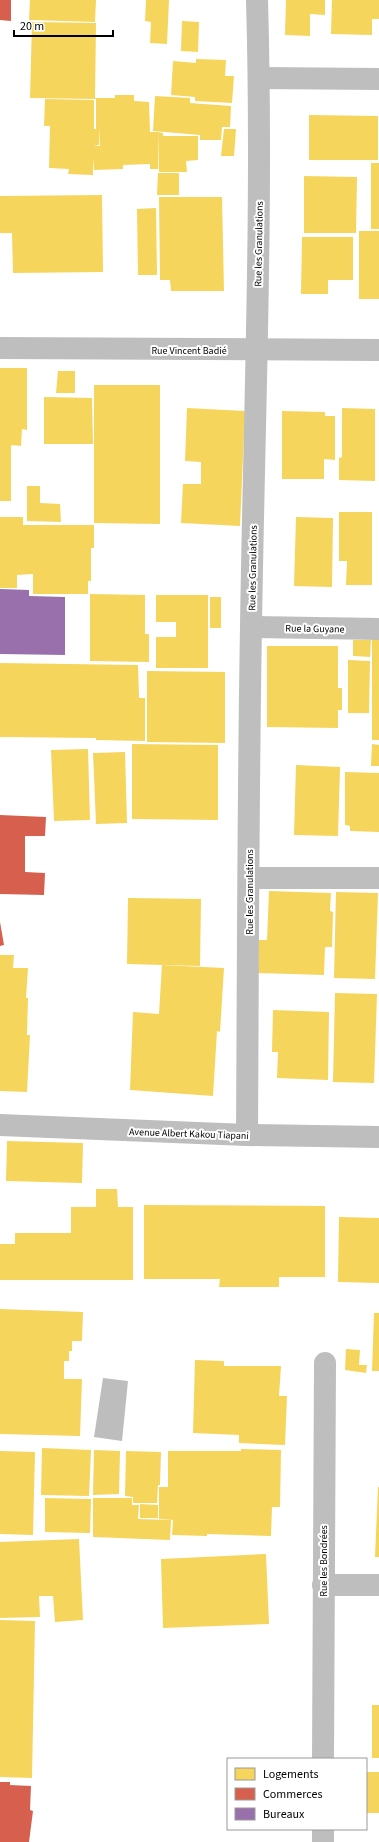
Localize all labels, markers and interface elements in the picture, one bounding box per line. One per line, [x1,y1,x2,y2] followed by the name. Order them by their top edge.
[14,12,113,38] scale bar
[20,18,44,35] text: 20 m
[251,201,267,287] street label: Rue les Granulations
[151,344,227,358] street label: Rue Vincent Badié
[245,525,261,611] street label: Rue les Granulations
[285,621,345,637] street label: Rue la Guyane
[243,849,257,935] street label: Rue les Granulations
[129,1125,249,1143] street label: Avenue Albert Kakou Tiapani
[317,1525,331,1597] street label: Rue les Bondrées
[227,1758,367,1830] legend
[263,1766,318,1783] text: Logements
[263,1786,322,1803] text: Commerces
[263,1806,305,1823] text: Bureaux

